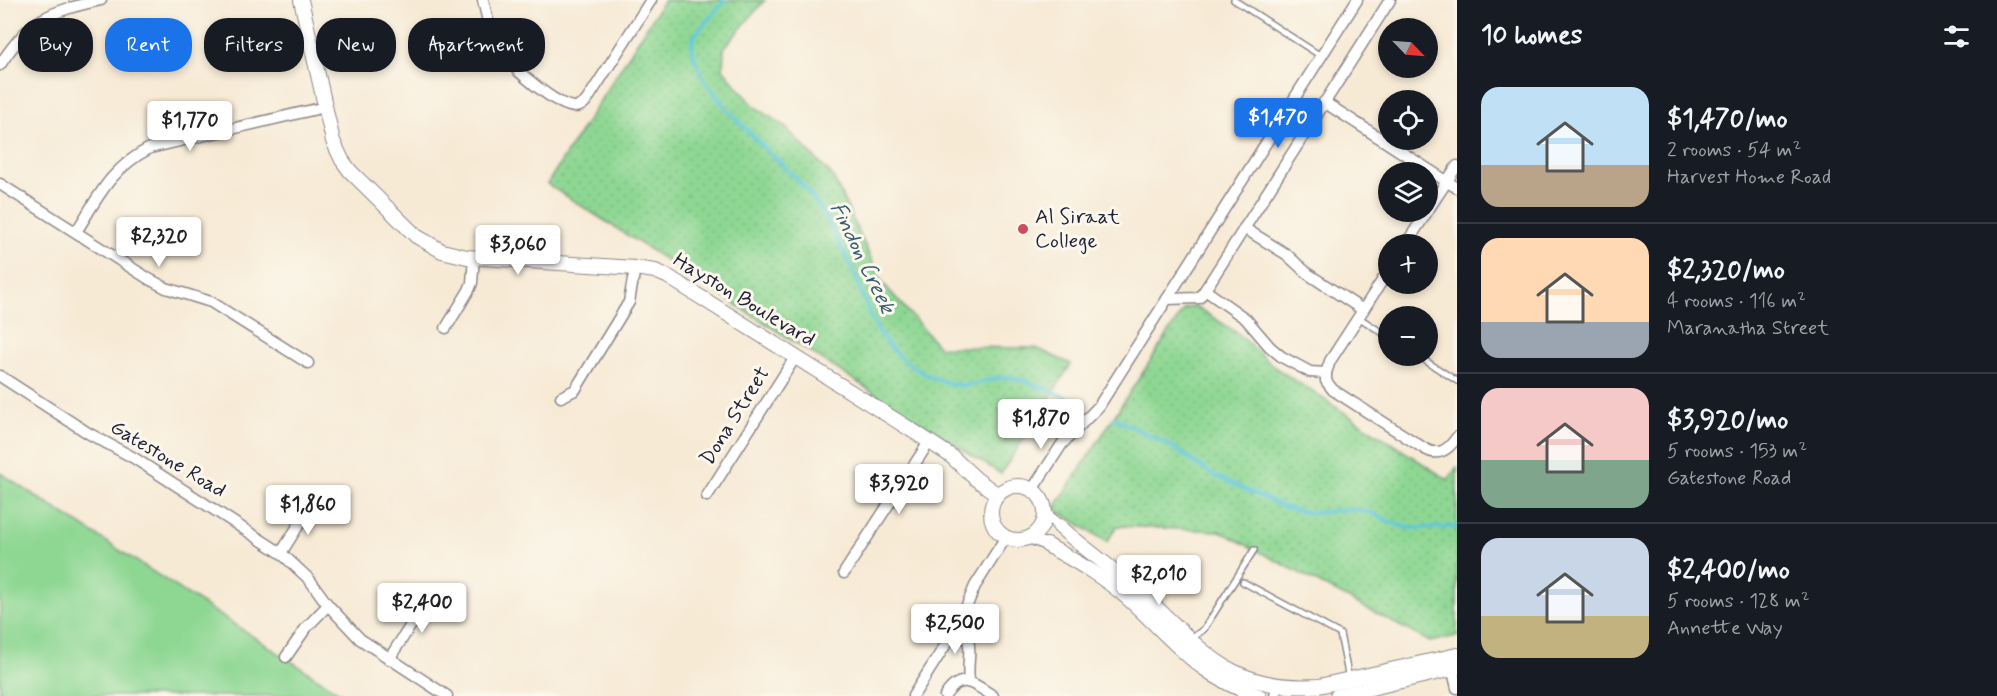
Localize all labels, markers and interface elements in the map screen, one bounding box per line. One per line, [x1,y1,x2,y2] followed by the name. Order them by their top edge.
[18,18,93,72] chip: Buy
[105,18,192,72] chip: Rent
[204,18,304,72] chip: Filters
[316,18,396,72] chip: New
[408,18,545,72] chip: Apartment
[1378,18,1438,78] north arrow
[1378,18,1438,366] map controls
[1481,19,1582,53] text: 10 homes
[1940,20,1973,53] icon: filters
[1378,90,1438,150] button: locate
[1229,98,1327,149] pin: $1,470
[141,101,239,152] pin: $1,770
[1667,103,1788,137] text: $1,470/mo
[1248,104,1308,131] text: $1,470
[161,107,219,134] text: $1,770
[1529,111,1601,183] icon: home
[1667,137,1801,164] text: 2 rooms · 54 m²
[1378,162,1438,222] button: layers
[1667,164,1831,191] text: Harvest Home Road
[823,198,902,320] water label: Findon Creek
[1035,203,1120,255] place label: Al Siraat College
[110,217,208,268] pin: $2,320
[1016,222,1030,236] marker: Al Siraat College
[130,223,188,250] text: $2,320
[469,225,567,276] pin: $3,060
[489,231,547,258] text: $3,060
[1378,234,1438,294] button: +
[668,246,820,354] street label: Hayston Boulevard
[1667,254,1785,288] text: $2,320/mo
[1529,262,1601,334] icon: home
[1667,288,1806,315] text: 4 rooms · 116 m²
[1378,306,1438,366] button: −
[1667,315,1829,342] text: Maranatha Street
[694,361,777,471] street label: Dona Street
[992,399,1090,450] pin: $1,870
[1667,404,1788,438] text: $3,920/mo
[1012,405,1070,432] text: $1,870
[1529,412,1601,484] icon: home
[105,413,231,505] street label: Gatestone Road
[1667,438,1807,465] text: 5 rooms · 153 m²
[850,464,948,515] pin: $3,920
[1667,465,1791,492] text: Gatestone Road
[869,470,929,497] text: $3,920
[259,485,357,536] pin: $1,860
[280,491,336,518] text: $1,860
[1667,554,1790,588] text: $2,400/mo
[1110,555,1208,606] pin: $2,010
[1131,561,1187,588] text: $2,010
[1529,562,1601,634] icon: home
[373,583,471,634] pin: $2,400
[1667,588,1810,615] text: 5 rooms · 128 m²
[391,589,453,616] text: $2,400
[906,604,1004,655] pin: $2,500
[925,610,985,637] text: $2,500
[1667,615,1783,642] text: Annette Way

